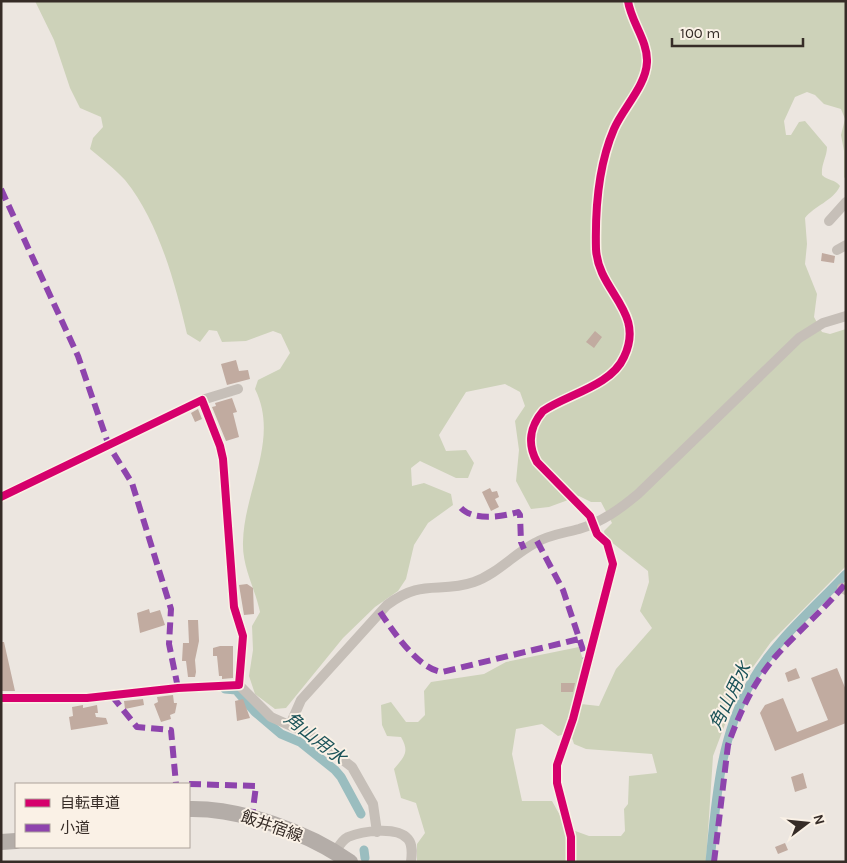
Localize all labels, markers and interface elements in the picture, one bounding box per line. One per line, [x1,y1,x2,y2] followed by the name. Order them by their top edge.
[672,15,803,47] scale bar
[680,24,720,42] text: 100 m
[704,657,757,733] water label: 角山用水
[280,707,352,770] water label: 角山用水
[15,783,190,848] legend
[60,794,120,812] text: 自転車道
[782,798,832,848] north arrow
[239,807,305,845] street label: 飯井宿線
[809,812,829,827] text: N
[60,819,90,837] text: 小道

